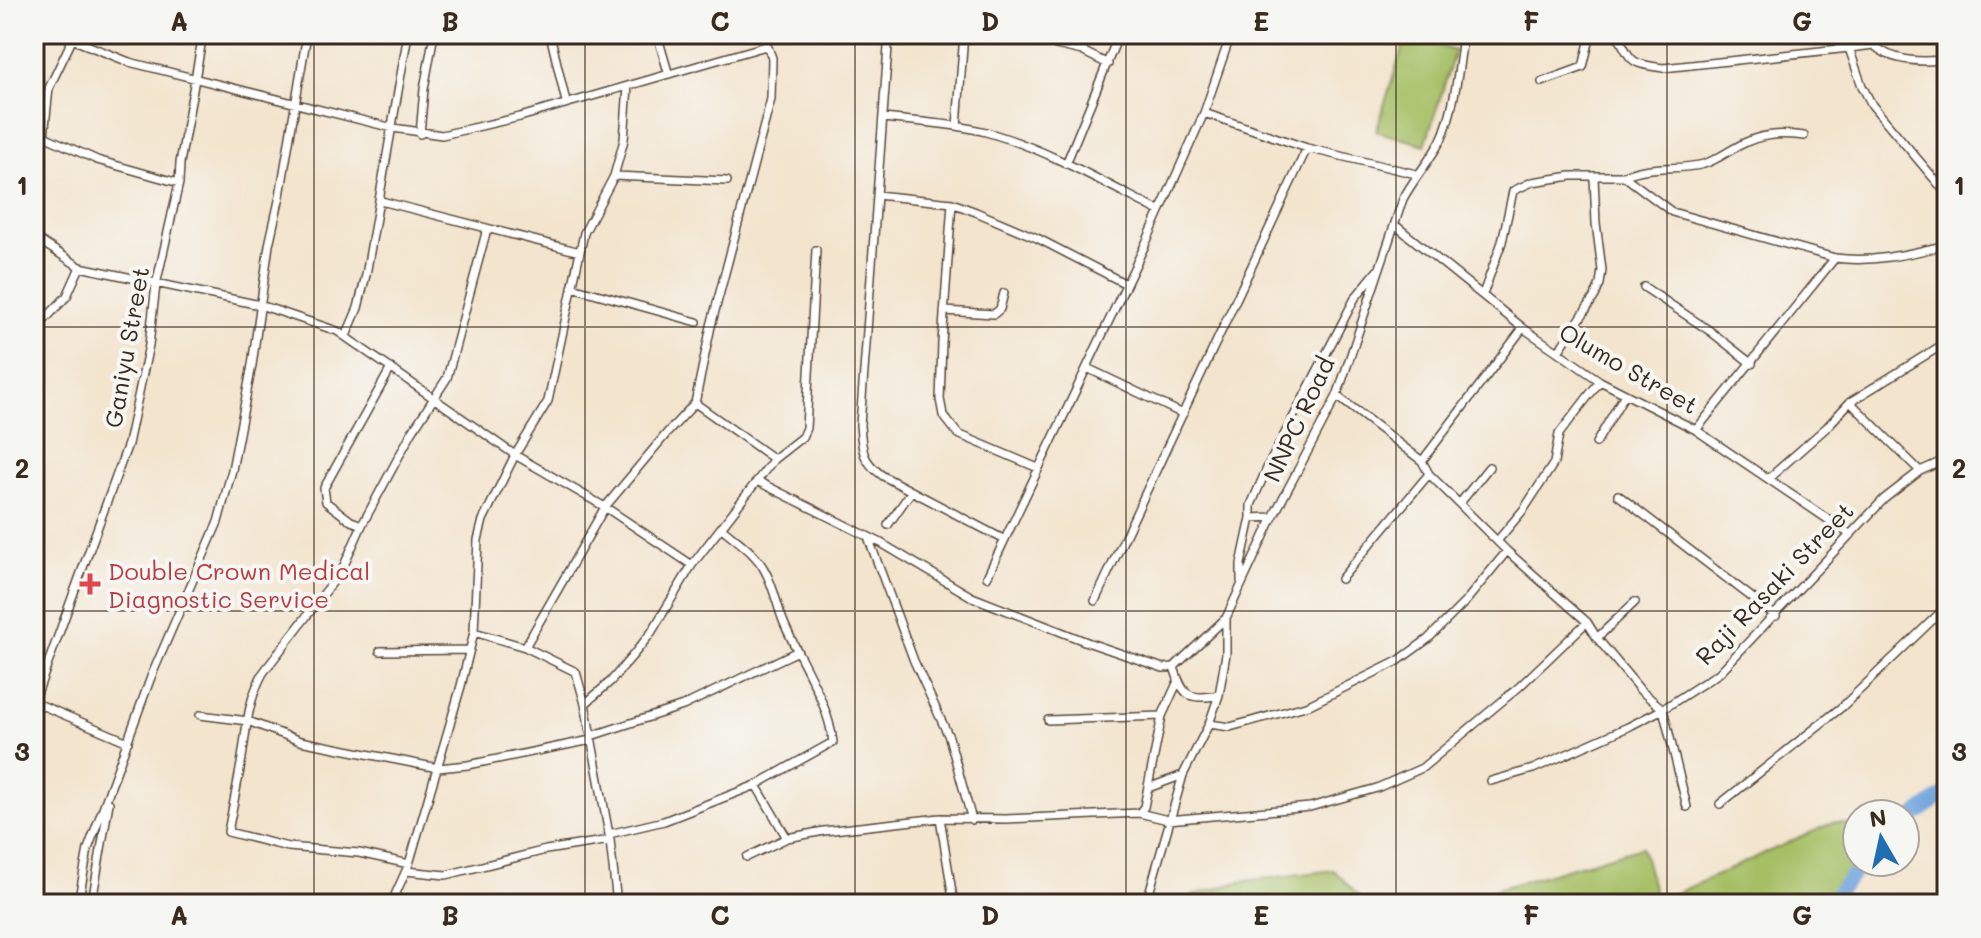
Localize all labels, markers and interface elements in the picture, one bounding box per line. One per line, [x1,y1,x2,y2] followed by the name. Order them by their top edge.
[170,4,188,38] text: A
[441,4,459,38] text: B
[710,4,730,38] text: C
[981,4,999,38] text: D
[1253,4,1269,38] text: E
[1523,4,1539,38] text: F
[1792,4,1812,38] text: G
[16,168,28,202] text: 1
[1953,168,1965,202] text: 1
[97,264,155,430] street label: Ganiyu Street
[1554,316,1704,420] street label: Olumo Street
[1255,351,1341,487] street label: NNPC Road
[15,451,29,485] text: 2
[1952,451,1966,485] text: 2
[1688,495,1860,671] street label: Raji Rasaki Street
[108,555,370,614] place label: Double Crown Medical Diagnostic Service
[79,573,101,595] marker: Double Crown Medical Diagnostic Service
[14,734,30,768] text: 3
[1951,734,1967,768] text: 3
[1841,798,1921,878] north arrow
[1867,802,1888,833] text: N
[170,898,188,932] text: A
[441,898,459,932] text: B
[710,898,730,932] text: C
[981,898,999,932] text: D
[1253,898,1269,932] text: E
[1523,898,1539,932] text: F
[1792,898,1812,932] text: G

